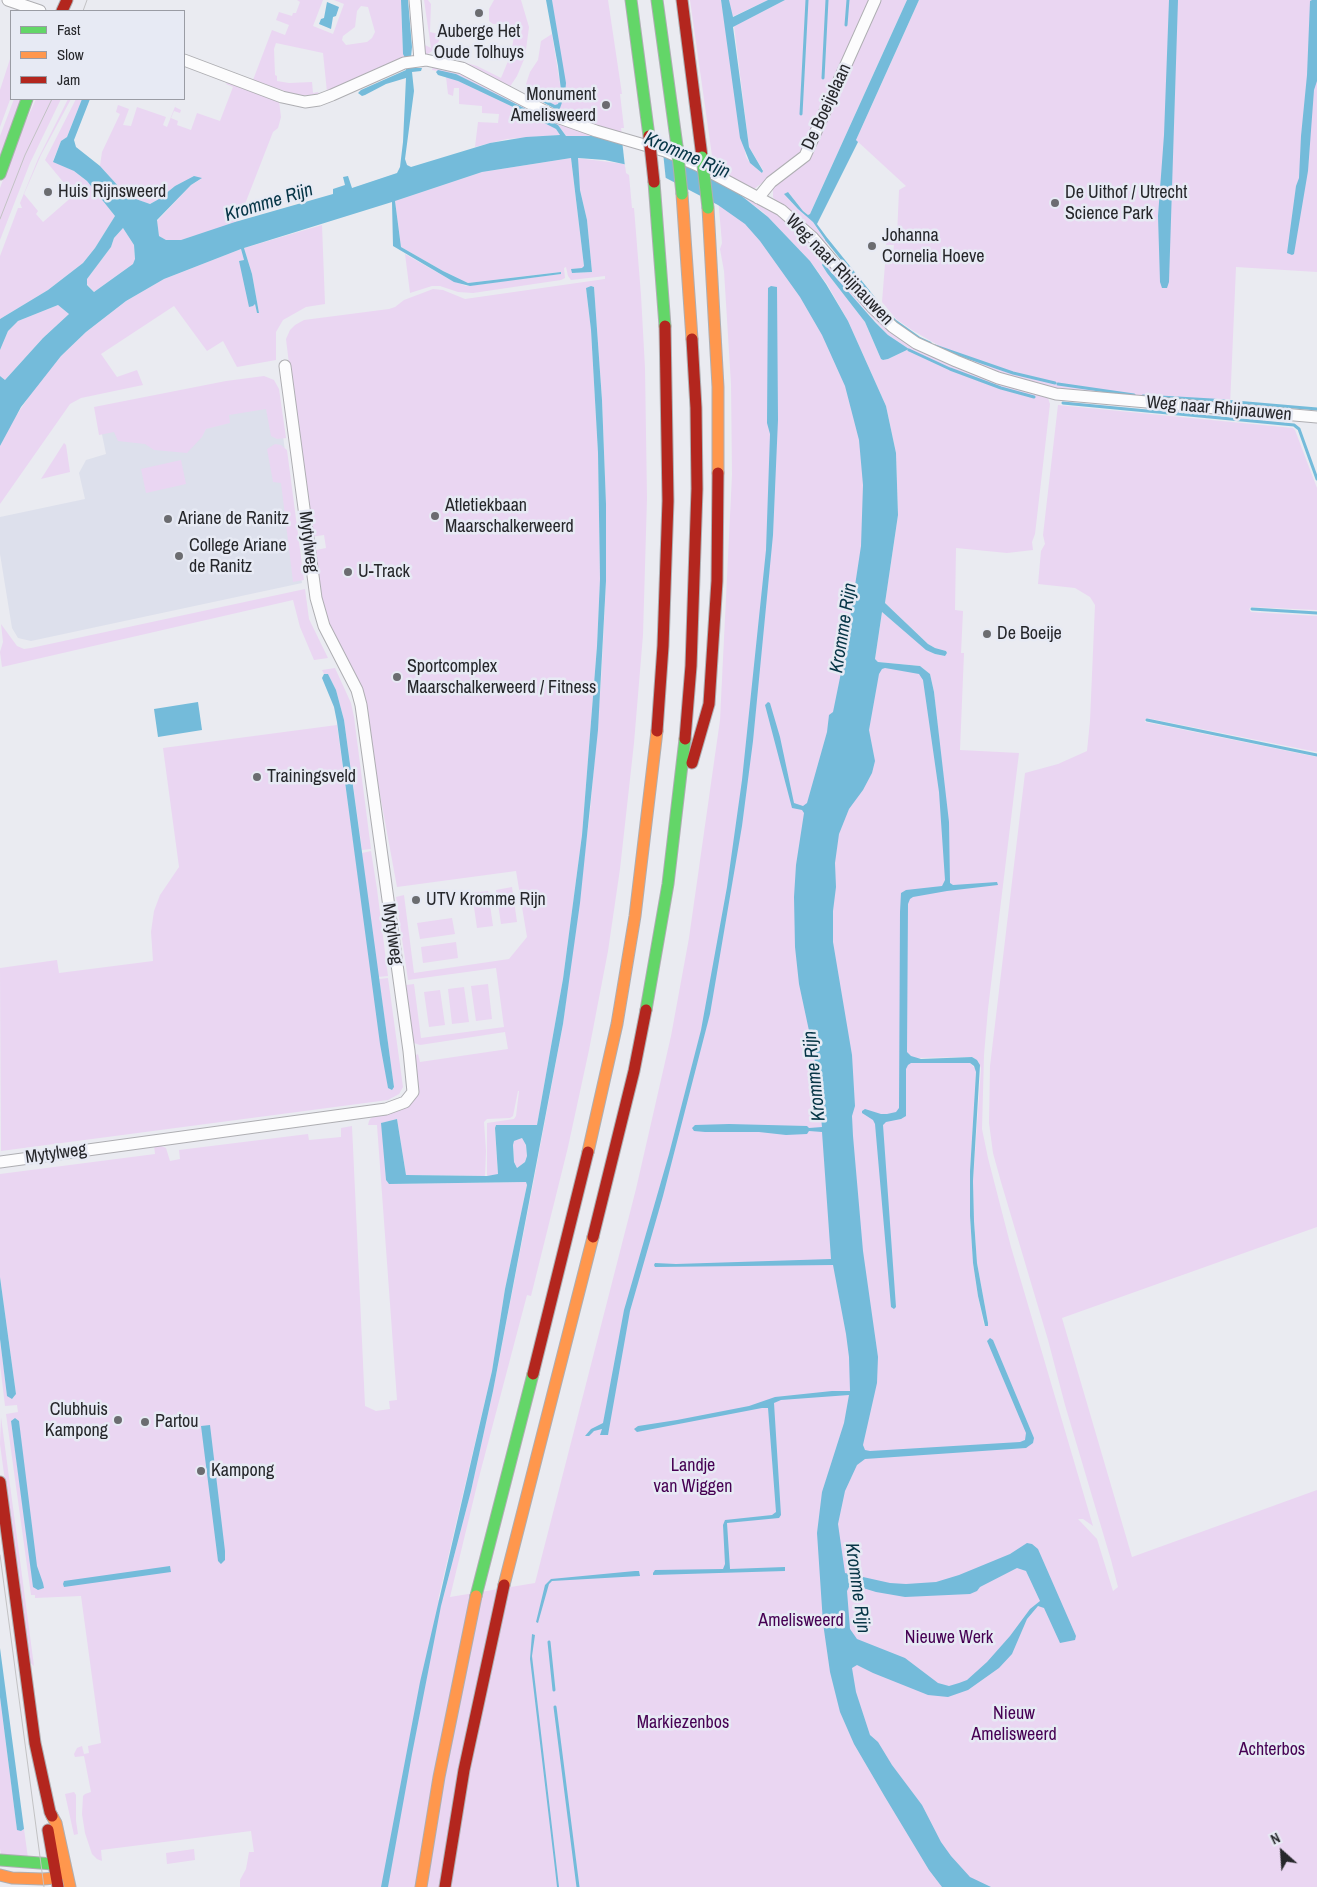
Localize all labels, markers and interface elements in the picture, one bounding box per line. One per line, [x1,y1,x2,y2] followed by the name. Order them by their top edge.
[473,7,485,19] marker: Auberge Het Oude Tolhuys
[10,10,185,100] legend
[57,19,80,40] text: Fast
[434,21,524,64] place label: Auberge Het Oude Tolhuys
[57,44,84,65] text: Slow
[798,60,856,154] street label: De Boeijelaan
[57,69,80,90] text: Jam
[511,84,596,126] place label: Monument Amelisweerd
[600,99,612,111] marker: Monument Amelisweerd
[641,128,733,184] water label: Kromme Rijn
[222,179,316,227] water label: Kromme Rijn
[58,181,166,203] place label: Huis Rijnsweerd
[1065,182,1187,224] place label: De Uithof / Utrecht Science Park
[42,186,54,198] marker: Huis Rijnsweerd
[1049,197,1061,209] marker: De Uithof / Utrecht Science Park
[781,210,897,330] street label: Weg naar Rhijnauwen
[882,225,985,268] place label: Johanna Cornelia Hoeve
[866,240,878,252] marker: Johanna Cornelia Hoeve
[1145,392,1293,426] street label: Weg naar Rhijnauwen
[445,495,574,538] place label: Atletiekbaan Maarschalkerweerd
[178,508,289,530] place label: Ariane de Ranitz
[294,510,322,574] street label: Mytylweg
[429,510,441,522] marker: Atletiekbaan Maarschalkerweerd
[162,513,174,525] marker: Ariane de Ranitz
[189,535,287,578] place label: College Ariane de Ranitz
[173,550,185,562] marker: College Ariane de Ranitz
[358,561,410,583] place label: U-Track
[342,566,354,578] marker: U-Track
[826,581,862,675] water label: Kromme Rijn
[997,623,1062,645] place label: De Boeije
[981,628,993,640] marker: De Boeije
[407,656,596,699] place label: Sportcomplex Maarschalkerweerd / Fitness
[391,671,403,683] marker: Sportcomplex Maarschalkerweerd / Fitness
[267,766,356,788] place label: Trainingsveld
[251,771,263,783] marker: Trainingsveld
[426,889,546,911] place label: UTV Kromme Rijn
[410,894,422,906] marker: UTV Kromme Rijn
[377,902,407,966] street label: Mytylweg
[799,1030,831,1122] water label: Kromme Rijn
[24,1139,88,1169] street label: Mytylweg
[45,1399,108,1442] place label: Clubhuis Kampong
[155,1411,198,1433] place label: Partou
[112,1414,124,1426] marker: Clubhuis Kampong
[139,1416,151,1428] marker: Partou
[654,1455,732,1498] park label: Landje van Wiggen
[211,1460,274,1482] place label: Kampong
[195,1465,207,1477] marker: Kampong
[839,1541,875,1635] water label: Kromme Rijn
[758,1610,844,1632] park label: Amelisweerd
[905,1627,993,1649] park label: Nieuwe Werk
[971,1703,1057,1746] park label: Nieuw Amelisweerd
[637,1712,729,1734] park label: Markiezenbos
[1239,1739,1305,1761] park label: Achterbos
[1257,1827,1307,1877] north arrow
[1268,1829,1283,1848] text: N

